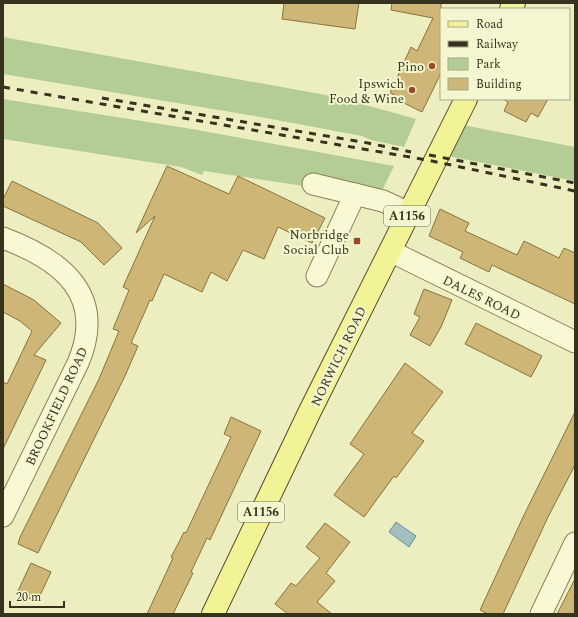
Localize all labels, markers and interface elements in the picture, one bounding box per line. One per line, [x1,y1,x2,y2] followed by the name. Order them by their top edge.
[440,8,570,100] legend
[476,15,503,34] text: Road
[476,35,519,54] text: Railway
[476,55,501,74] text: Park
[397,57,424,77] place label: Pino
[427,61,437,71] marker: Pino
[329,74,404,109] place label: Ipswich Food & Wine
[476,75,522,94] text: Building
[407,85,417,95] marker: Ipswich Food & Wine
[384,206,430,226] road number: A1156
[283,225,349,260] place label: Norbridge Social Club
[352,236,362,246] marker: Norbridge Social Club
[439,270,524,325] street label: DALES ROAD
[306,303,372,410] street label: NORWICH ROAD
[21,344,93,469] street label: BROOKFIELD ROAD
[238,502,284,522] road number: A1156
[10,583,64,609] scale bar
[16,588,41,607] text: 20 m

